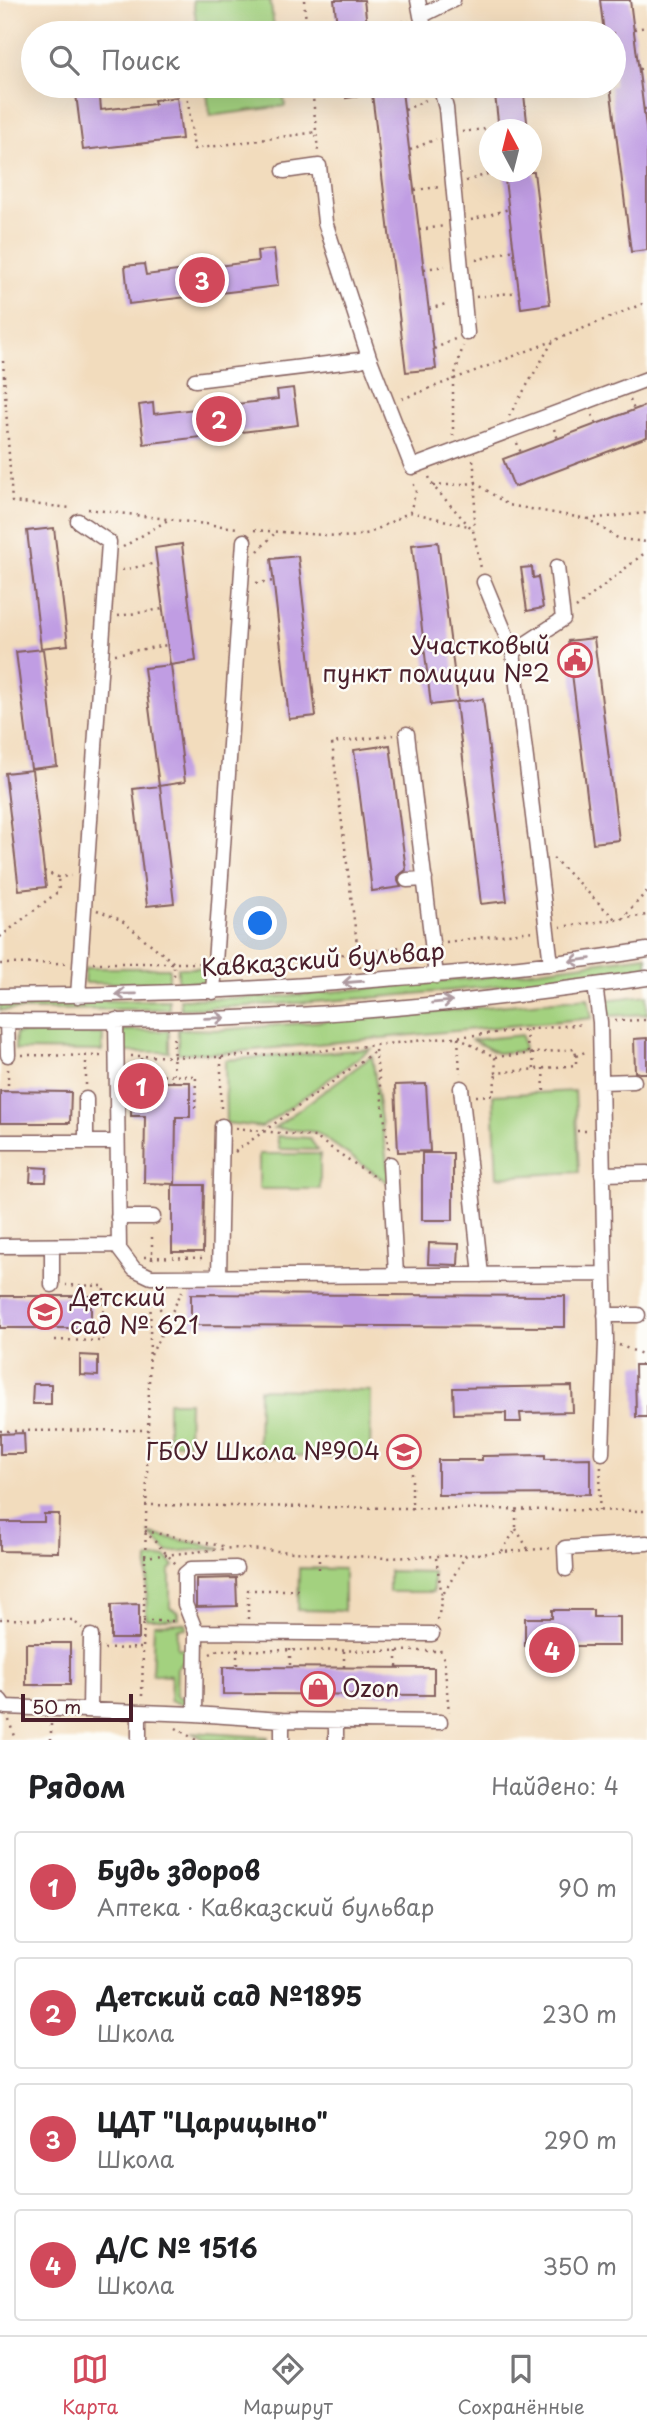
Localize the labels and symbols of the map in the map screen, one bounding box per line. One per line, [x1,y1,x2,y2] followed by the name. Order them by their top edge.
[479,119,542,182] north arrow
[179,254,225,306] pin: 3
[196,393,242,445] pin: 2
[322,626,550,690] place label: Участковый пункт полиции №2
[556,641,594,679] public building icon: Участковый пункт полиции №2
[243,906,277,940] your location
[200,932,446,984] street label: Кавказский бульвар
[569,954,591,967] one-way arrow
[342,976,365,989] one-way arrow
[115,988,138,1001] one-way arrow
[430,996,453,1009] one-way arrow
[203,1012,226,1025] one-way arrow
[118,1060,164,1112] pin: 1
[69,1278,199,1342] place label: Детский сад № 621
[26,1293,64,1331] school or university icon: Детский сад № 621
[146,1432,380,1468] place label: ГБОУ Школа №904
[385,1433,423,1471] school or university icon: ГБОУ Школа №904
[529,1624,575,1676] pin: 4
[342,1669,399,1705] place label: Ozon
[299,1670,337,1708] shop icon: Ozon
[21,1691,133,1723] scale bar

